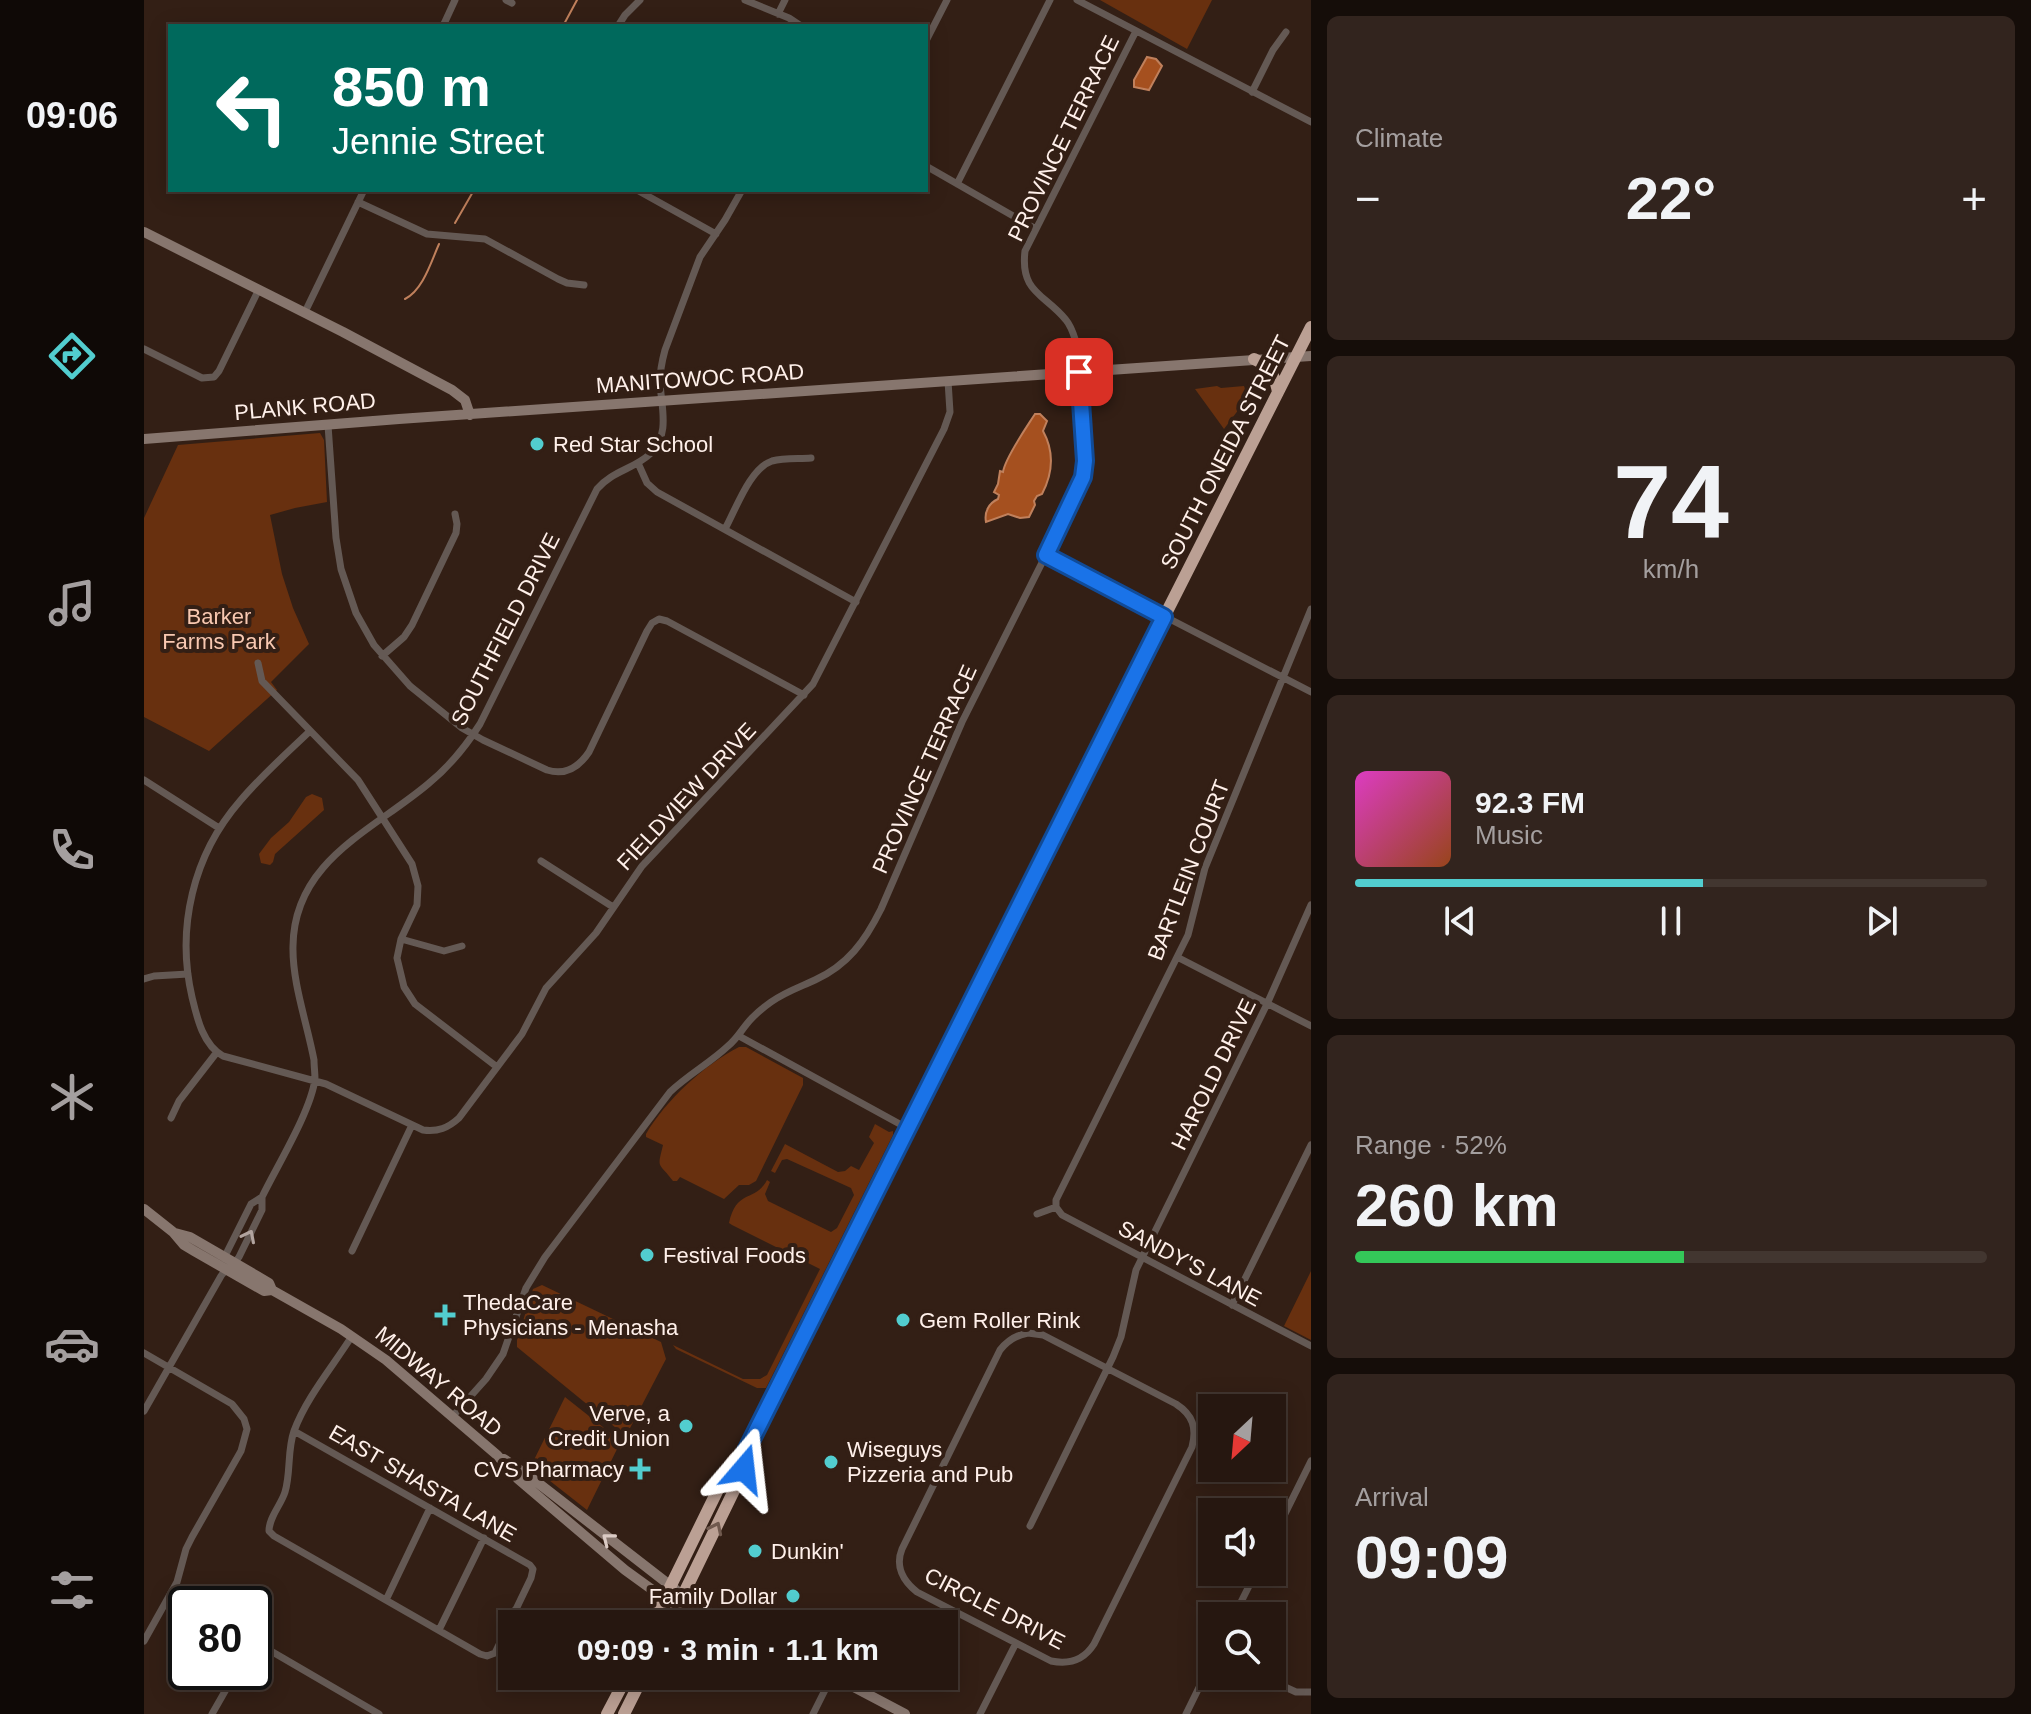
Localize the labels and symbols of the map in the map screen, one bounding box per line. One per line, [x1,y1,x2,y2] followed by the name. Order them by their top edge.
[1003,31,1124,245] street label: PROVINCE TERRACE
[1155,331,1295,573] street label: SOUTH ONEIDA STREET
[1045,338,1113,406] pin
[595,359,805,398] street label: MANITOWOC ROAD
[233,388,377,425] street label: PLANK ROAD
[553,432,713,457] place label: Red Star School
[528,435,546,453] marker: Red Star School
[446,529,565,730] street label: SOUTHFIELD DRIVE
[162,604,277,654] park label: Barker Farms Park
[867,661,982,877] street label: PROVINCE TERRACE
[612,718,761,875] street label: FIELDVIEW DRIVE
[1143,776,1234,964] street label: BARTLEIN COURT
[1166,995,1261,1154] street label: HAROLD DRIVE
[1114,1215,1266,1312] street label: SANDY'S LANE
[240,1230,255,1245] one-way arrow
[663,1243,806,1268] place label: Festival Foods
[638,1246,656,1264] marker: Festival Foods
[463,1290,679,1340] place label: ThedaCare Physicians - Menasha
[434,1304,456,1326] marker: ThedaCare Physicians - Menasha
[919,1308,1081,1333] place label: Gem Roller Rink
[894,1311,912,1329] marker: Gem Roller Rink
[370,1321,507,1442] street label: MIDWAY ROAD
[1198,1394,1286,1482] north arrow
[548,1401,671,1451] place label: Verve, a Credit Union
[677,1417,695,1435] marker: Verve, a Credit Union
[325,1420,521,1547] street label: EAST SHASTA LANE
[702,1427,786,1511] position arrow
[847,1437,1013,1487] place label: Wiseguys Pizzeria and Pub
[822,1453,840,1471] marker: Wiseguys Pizzeria and Pub
[474,1457,624,1482] place label: CVS Pharmacy
[631,1460,649,1478] marker: CVS Pharmacy
[706,1522,722,1536] one-way arrow
[602,1534,617,1548] one-way arrow
[771,1539,844,1564] place label: Dunkin'
[746,1542,764,1560] marker: Dunkin'
[920,1562,1069,1655] street label: CIRCLE DRIVE
[649,1584,777,1609] place label: Family Dollar
[168,1586,272,1690] speed limit sign: 80
[784,1587,802,1605] marker: Family Dollar

